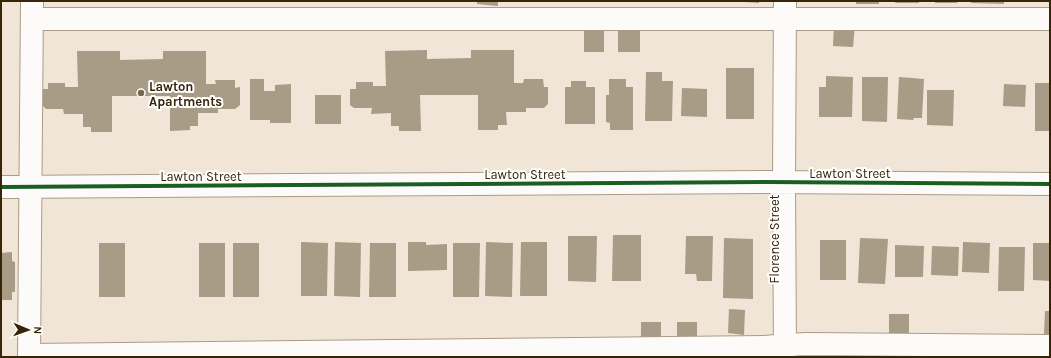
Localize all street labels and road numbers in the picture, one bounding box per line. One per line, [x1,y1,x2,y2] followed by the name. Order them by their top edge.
[809,166,891,181] street label: Lawton Street
[484,167,566,182] street label: Lawton Street
[160,169,242,184] street label: Lawton Street
[767,194,782,283] street label: Florence Street

